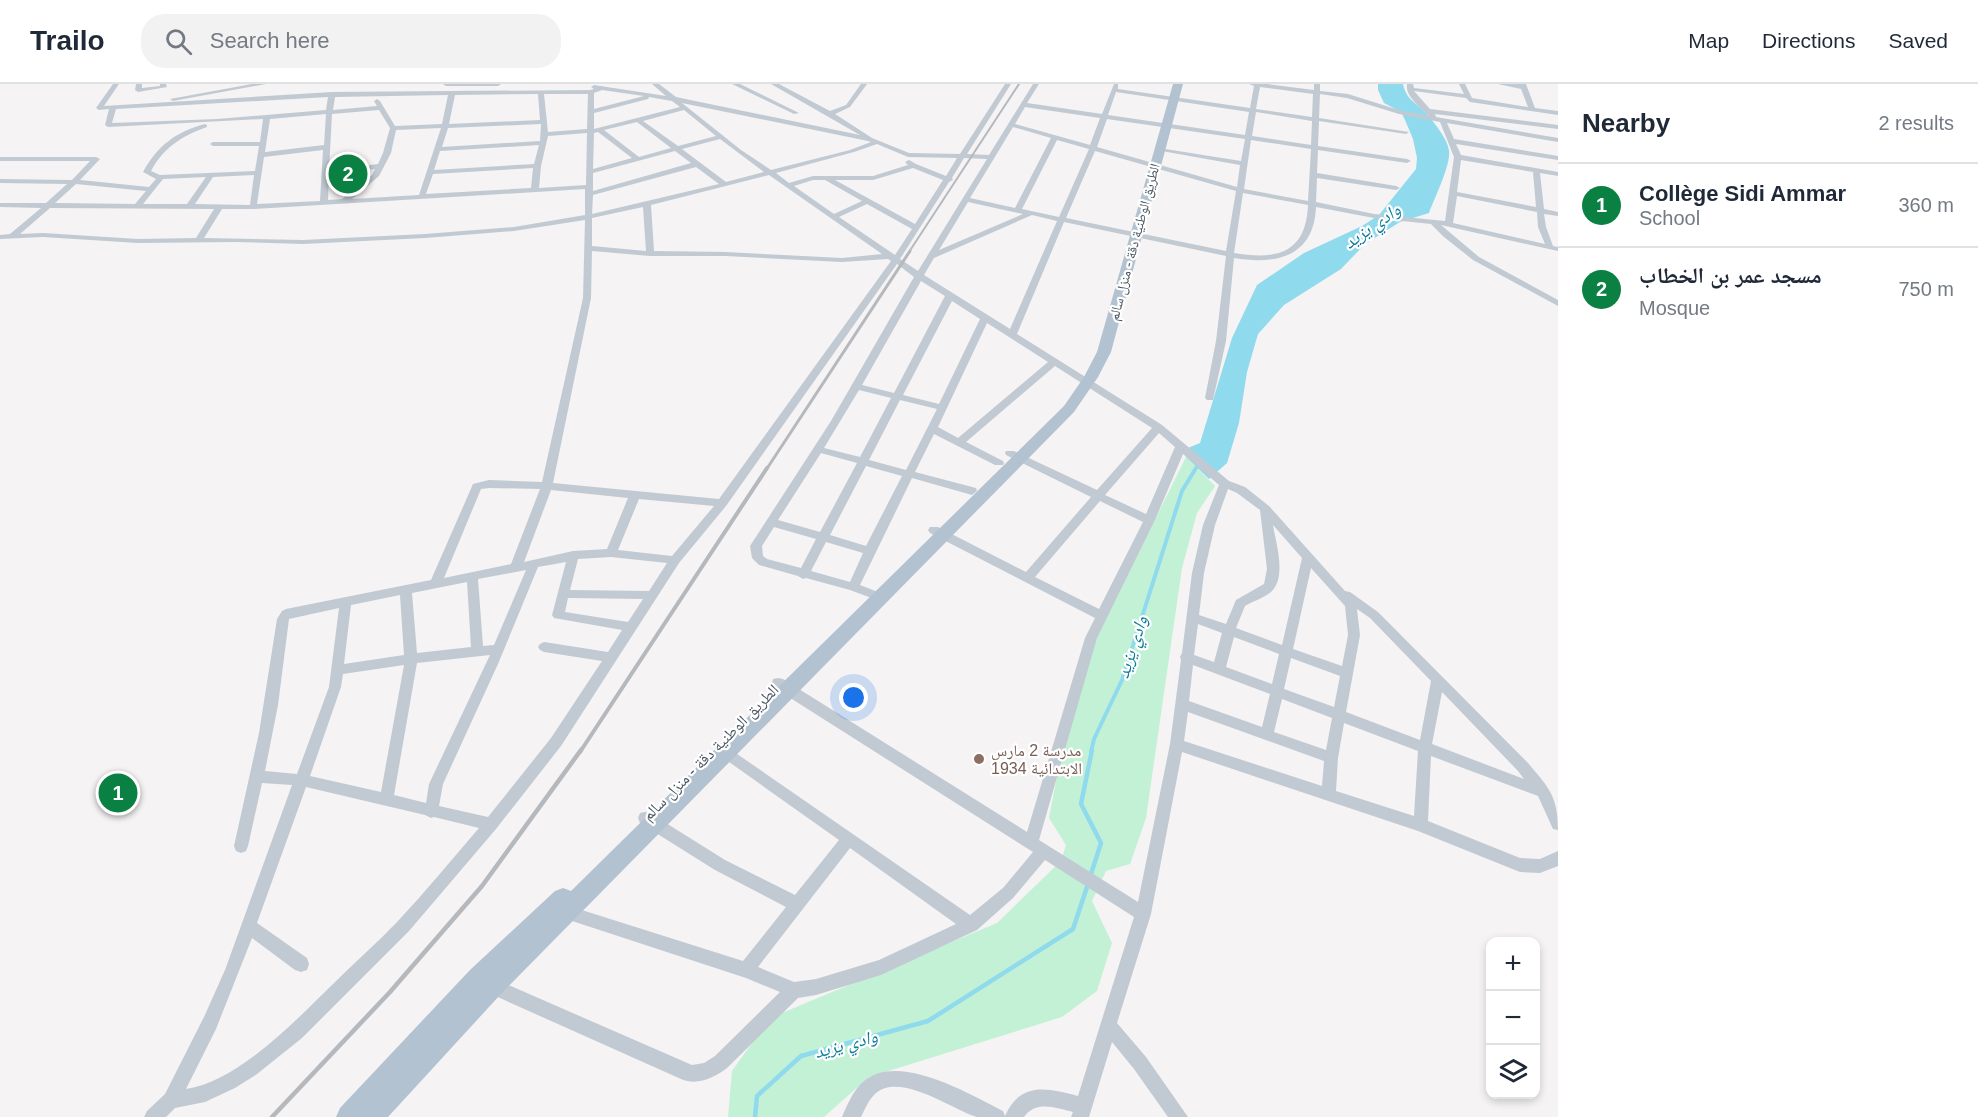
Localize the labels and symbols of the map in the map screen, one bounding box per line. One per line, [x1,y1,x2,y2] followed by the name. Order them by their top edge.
[328,152,368,196] pin: 2
[1105,162,1165,323] street label: الطريق الوطنية دقة - منزل سالم
[1340,199,1407,256] water label: وادي يزيد
[1113,613,1156,682] water label: وادي يزيد
[639,681,783,825] street label: الطريق الوطنية دقة - منزل سالم
[839,683,868,712] your location
[991,742,1082,777] place label: مدرسة 2 مارس 1934 الابتدائية
[972,752,986,766] marker: مدرسة 2 مارس 1934 الابتدائية
[98,770,138,816] pin: 1
[812,1026,881,1066] water label: وادي يزيد

